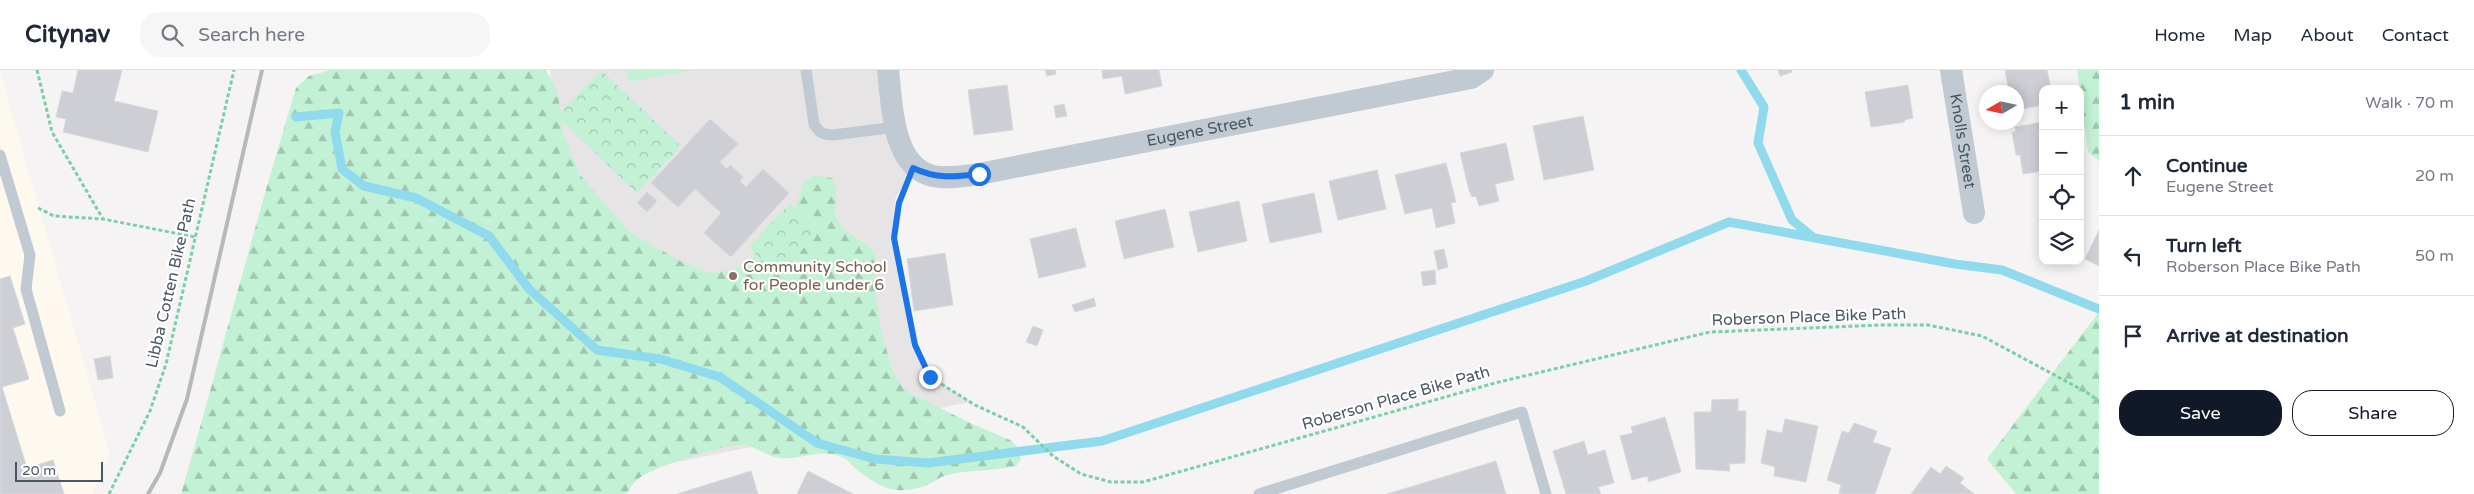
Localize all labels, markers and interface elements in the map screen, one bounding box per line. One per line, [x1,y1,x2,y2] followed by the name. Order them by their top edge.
[140,12,490,57] search box
[25,20,110,49] text: Citynav
[158,21,186,49] icon: search
[198,24,305,46] text: Search here
[2154,24,2205,46] text: Home
[2233,24,2272,46] text: Map
[2300,24,2354,46] text: About
[2382,24,2449,46] text: Contact
[1979,85,2024,130] north arrow
[2039,85,2084,265] map controls
[2039,85,2084,130] button: +
[2119,90,2175,115] text: 1 min
[1945,92,1980,190] street label: Knolls Street
[2365,93,2454,113] text: Walk · 70 m
[1145,111,1254,151] street label: Eugene Street
[2039,130,2084,175] button: −
[2166,155,2248,177] text: Continue
[2119,162,2147,190] icon: ahead
[968,163,991,186] route start
[2415,166,2454,186] text: 20 m
[2039,175,2084,220] button: locate
[2166,177,2274,197] text: Eugene Street
[142,196,200,370] street label: Libba Cotten Bike Path
[2039,220,2084,265] button: layers
[2166,235,2242,257] text: Turn left
[2119,242,2147,270] icon: left
[2415,246,2454,266] text: 50 m
[743,257,887,295] place label: Community School for People under 6
[2166,257,2361,277] text: Roberson Place Bike Path
[727,270,739,282] marker: Community School for People under 6
[1711,304,1907,330] street label: Roberson Place Bike Path
[2119,322,2147,350] icon: arrive
[2166,325,2349,347] text: Arrive at destination
[1300,362,1492,434] street label: Roberson Place Bike Path
[919,366,942,389] route end
[2119,390,2282,436] button: Save
[2292,390,2454,436] button: Share
[15,459,102,482] scale bar
[22,462,56,479] text: 20 m

